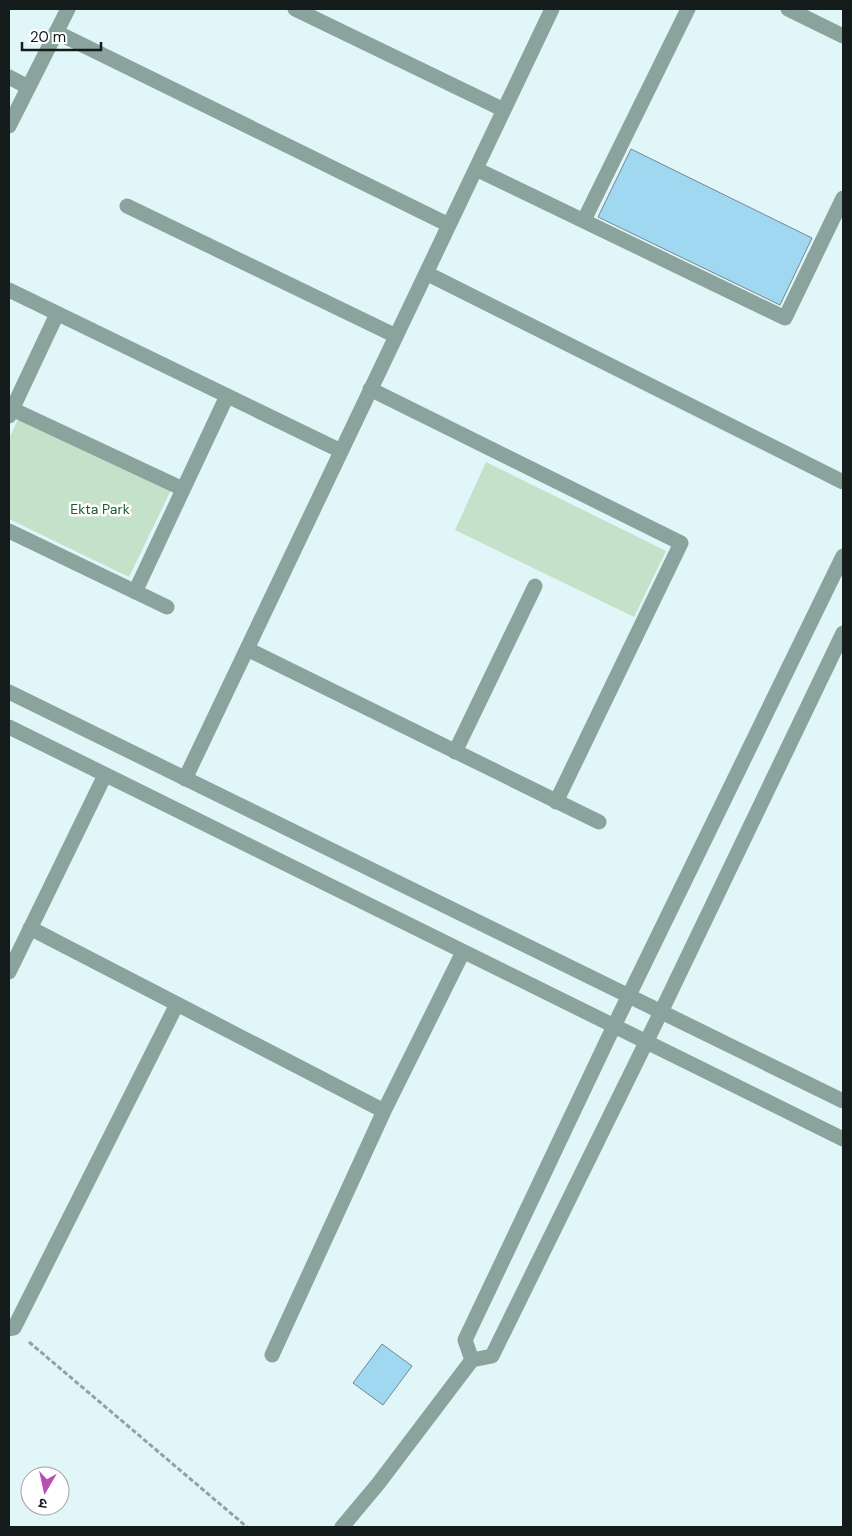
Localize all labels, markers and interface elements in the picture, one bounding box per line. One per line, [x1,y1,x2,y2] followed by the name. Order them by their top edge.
[22,20,101,52] scale bar
[30,27,66,47] text: 20 m
[70,500,130,518] park label: Ekta Park
[20,1466,70,1516] north arrow
[37,1494,48,1513] text: उ

